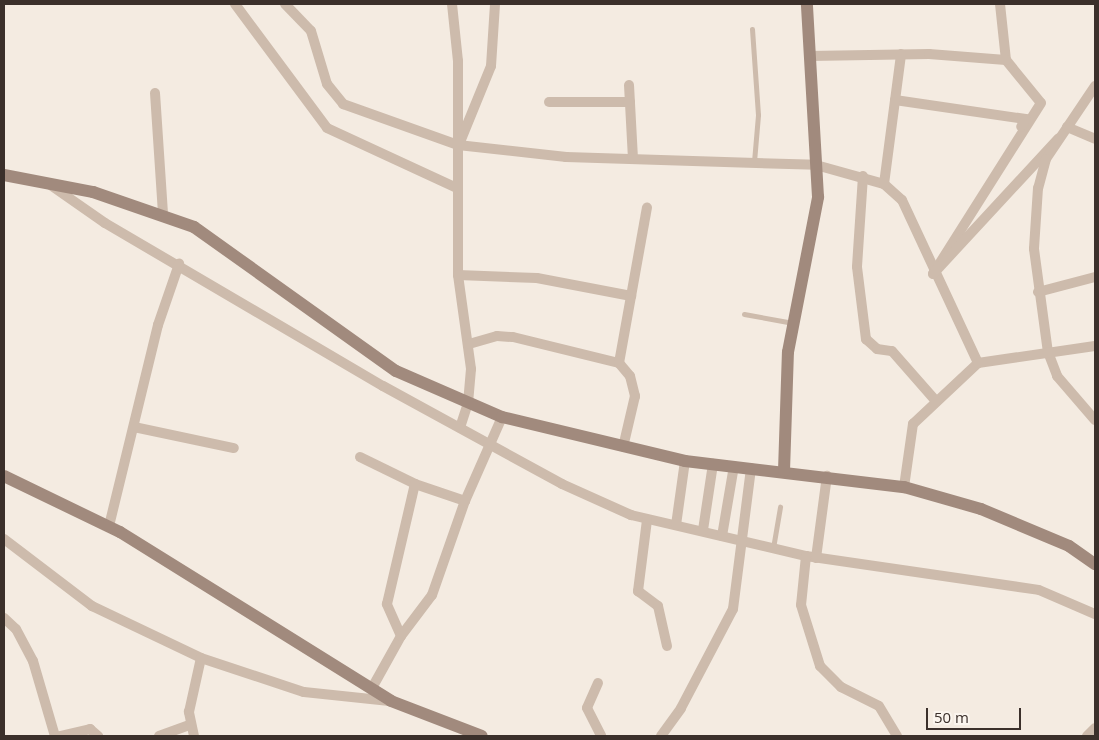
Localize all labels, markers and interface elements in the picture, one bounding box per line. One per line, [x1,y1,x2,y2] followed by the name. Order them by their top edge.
[929,698,1024,730] scale bar
[934,707,969,727] text: 50 m

